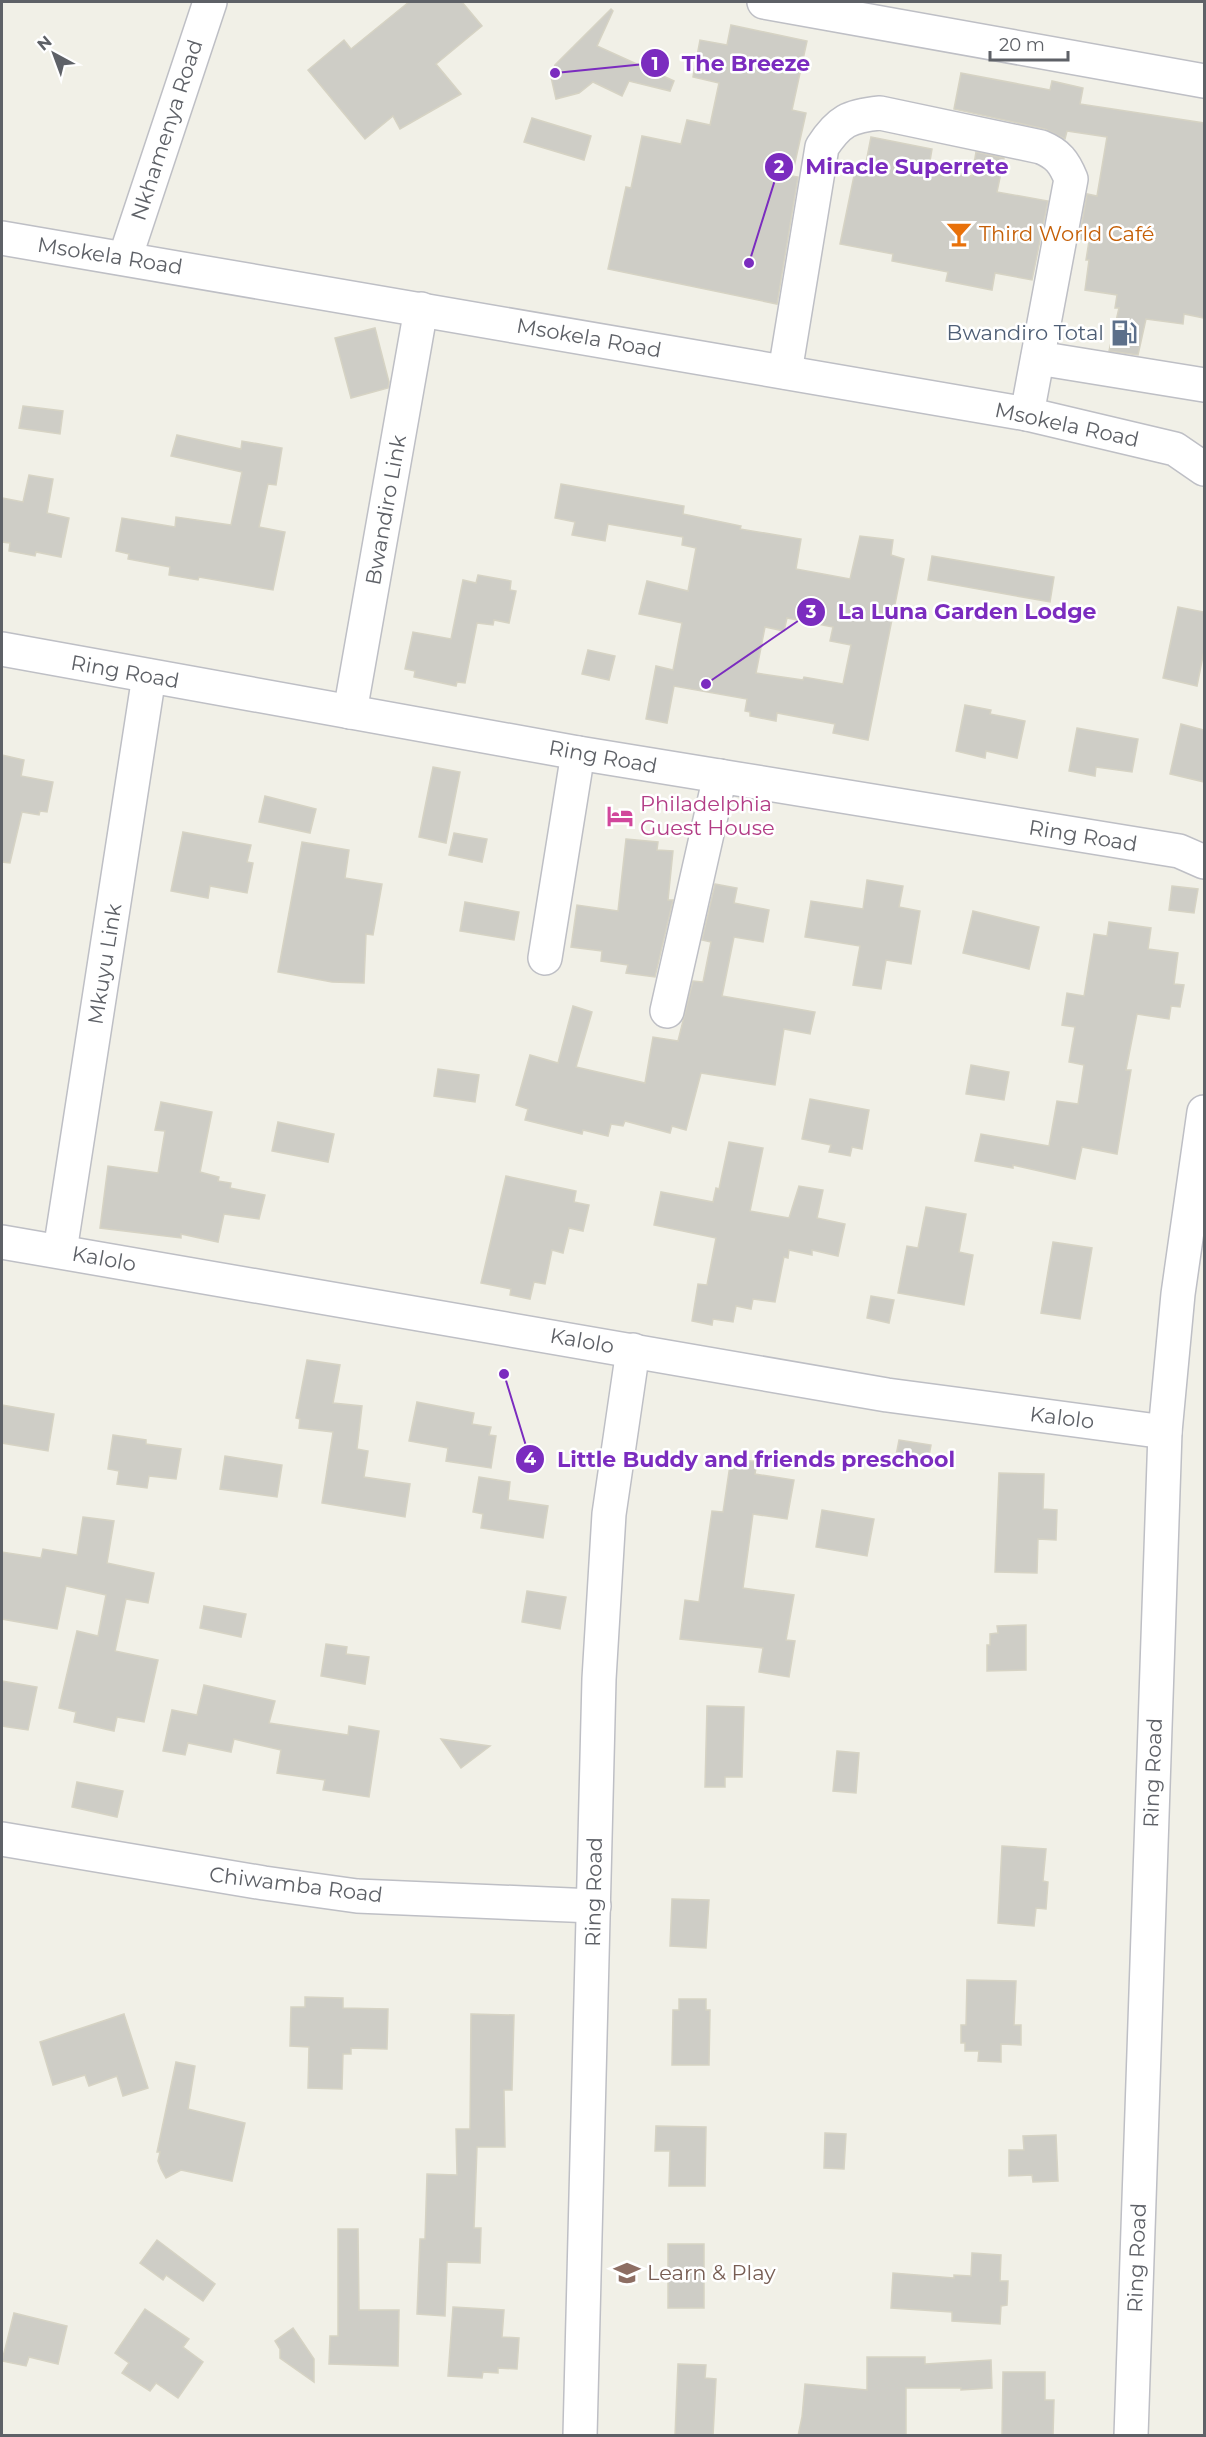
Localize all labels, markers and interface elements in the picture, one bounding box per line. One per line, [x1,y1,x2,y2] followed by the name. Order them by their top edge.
[24,24,84,84] north arrow
[990,24,1068,62] scale bar
[33,32,56,54] text: N
[999,34,1045,56] text: 20 m
[125,36,208,223] street label: Nkhamenya Road
[640,43,822,83] callout: The Breeze
[682,50,810,77] text: The Breeze
[651,53,659,75] text: 1
[764,147,1021,187] callout: Miracle Superrete
[805,153,1009,180] text: Miracle Superrete
[774,156,785,178] text: 2
[944,219,974,249] bar icon: Third World Café
[979,221,1155,246] place label: Third World Café
[36,232,184,279] street label: Msokela Road
[515,312,664,363] street label: Msokela Road
[1109,318,1139,348] fuel station icon: Bwandiro Total
[947,320,1104,345] place label: Bwandiro Total
[993,397,1141,452] street label: Msokela Road
[360,432,411,587] street label: Bwandiro Link
[796,592,1109,632] callout: La Luna Garden Lodge
[838,598,1097,625] text: La Luna Garden Lodge
[805,601,817,623] text: 3
[69,650,181,693] street label: Ring Road
[547,735,659,778] street label: Ring Road
[640,791,775,840] place label: Philadelphia Guest House
[605,801,635,831] hotel icon: Philadelphia Guest House
[1027,815,1139,856] street label: Ring Road
[83,901,126,1026] street label: Mkuyu Link
[70,1241,138,1276] street label: Kalolo
[548,1323,616,1358] street label: Kalolo
[1028,1401,1096,1434] street label: Kalolo
[515,1439,968,1479] callout: Little Buddy and friends preschool
[557,1446,955,1473] text: Little Buddy and friends preschool
[524,1448,537,1470] text: 4
[1138,1718,1167,1828] street label: Ring Road
[580,1837,607,1947] street label: Ring Road
[208,1861,384,1908] street label: Chiwamba Road
[1122,2203,1151,2313] street label: Ring Road
[612,2258,642,2288] school or university icon: Learn & Play
[647,2260,776,2285] place label: Learn & Play

